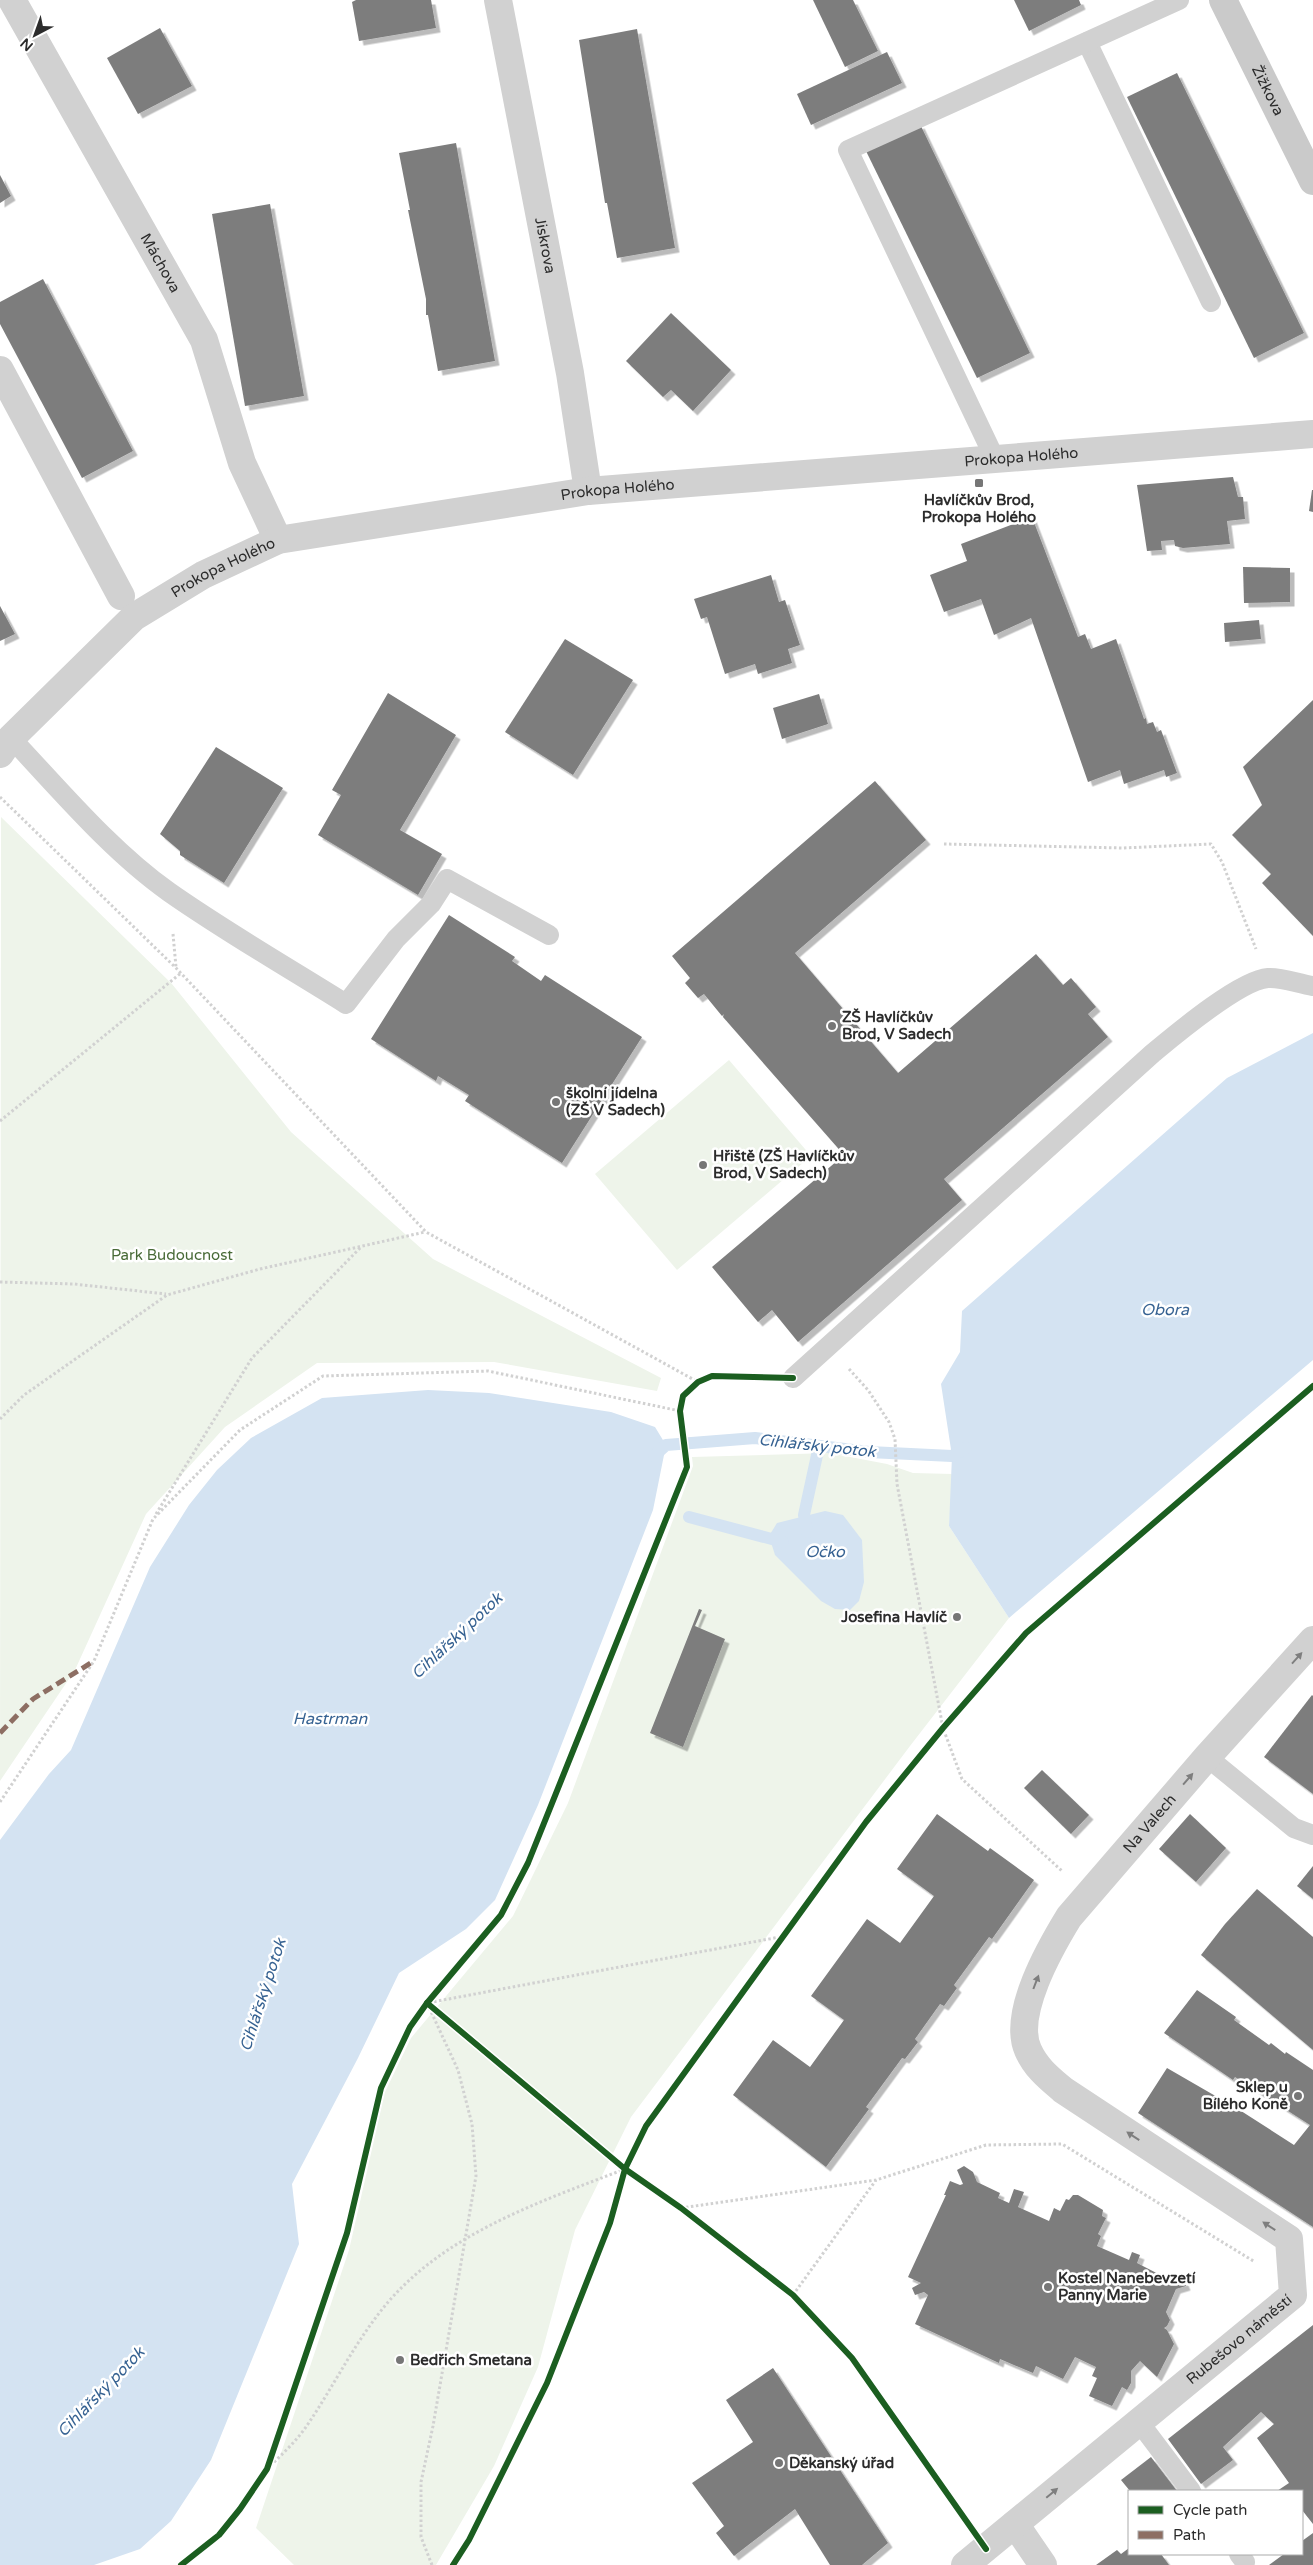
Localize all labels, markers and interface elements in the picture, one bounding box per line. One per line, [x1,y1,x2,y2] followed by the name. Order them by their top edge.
[10,10,60,60] north arrow
[17,34,37,55] text: N
[1248,62,1288,119] street label: Žižkova
[531,216,560,275] street label: Jiskrova
[137,230,184,296] street label: Máchova
[964,443,1079,470] street label: Prokopa Holého
[559,475,675,504] street label: Prokopa Holého
[973,477,985,489] marker: Havlíčkův Brod, Prokopa Holého
[922,491,1036,527] place label: Havlíčkův Brod, Prokopa Holého
[168,534,278,601] street label: Prokopa Holého
[842,1008,951,1043] place label: ZŠ Havlíčkův Brod, V Sadech
[826,1020,838,1032] marker: ZŠ Havlíčkův Brod, V Sadech
[566,1084,665,1119] place label: školní jídelna (ZŠ V Sadech)
[550,1096,562,1108] marker: školní jídelna (ZŠ V Sadech)
[713,1147,855,1182] place label: Hřiště (ZŠ Havlíčkův Brod, V Sadech)
[697,1159,709,1171] marker: Hřiště (ZŠ Havlíčkův Brod, V Sadech)
[111,1246,233,1264] park label: Park Budoucnost
[1141,1300,1190,1320] water label: Obora
[758,1430,878,1462] water label: Cihlářský potok
[805,1542,846,1562] water label: Očko
[407,1588,508,1683] water label: Cihlářský potok
[840,1608,947,1626] place label: Josefina Havlíč
[951,1611,963,1623] marker: Josefina Havlíč
[1291,1652,1303,1664] one-way arrow
[293,1709,368,1729] water label: Hastrman
[1183,1772,1194,1785] one-way arrow
[1119,1791,1180,1857] street label: Na Valech
[235,1935,291,2054] water label: Cihlářský potok
[1032,1975,1040,1989] one-way arrow
[1203,2078,1289,2113] place label: Sklep u Bílého Koně
[1292,2090,1304,2102] marker: Sklep u Bílého Koně
[1127,2131,1140,2141] one-way arrow
[1262,2221,1275,2231] one-way arrow
[1058,2269,1196,2305] place label: Kostel Nanebevzetí Panny Marie
[1042,2281,1054,2293] marker: Kostel Nanebevzetí Panny Marie
[1183,2291,1296,2388] street label: Rubešovo náměstí
[53,2342,150,2441] water label: Cihlářský potok
[410,2351,532,2369] place label: Bedřich Smetana
[394,2354,406,2366] marker: Bedřich Smetana
[789,2454,894,2473] place label: Děkanský úřad
[773,2457,785,2469] marker: Děkanský úřad
[1045,2488,1058,2499] one-way arrow
[1128,2490,1303,2555] legend
[1173,2501,1247,2519] text: Cycle path
[1173,2526,1206,2544] text: Path

